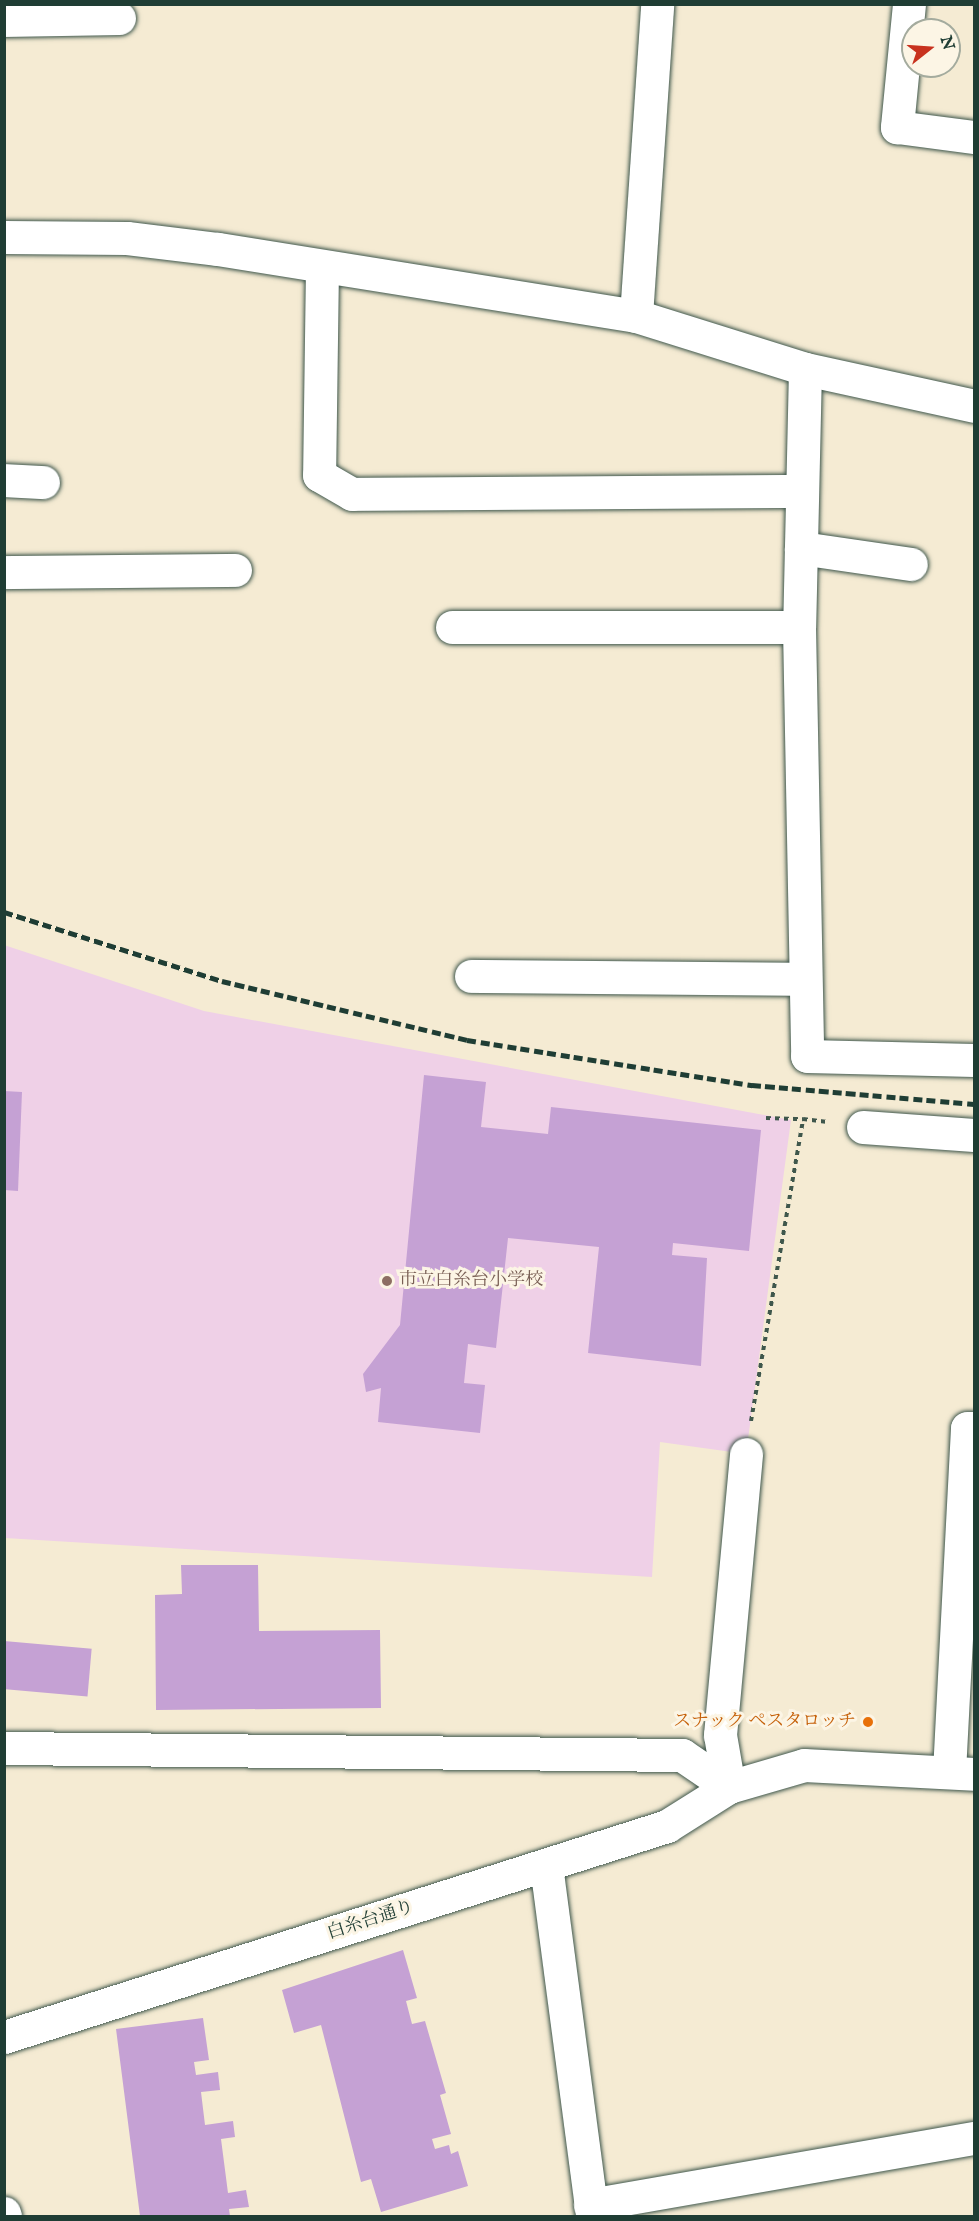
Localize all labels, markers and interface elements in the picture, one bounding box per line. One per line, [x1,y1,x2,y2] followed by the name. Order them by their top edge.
[901,18,961,78] north arrow
[935,34,958,53] text: N
[399,1270,543,1292] place label: 市立白糸台小学校
[380,1274,394,1288] marker: 市立白糸台小学校
[672,1711,856,1733] place label: スナック ペスタロッチ
[861,1715,875,1729] marker: スナック ペスタロッチ
[325,1897,417,1945] street label: 白糸台通り

